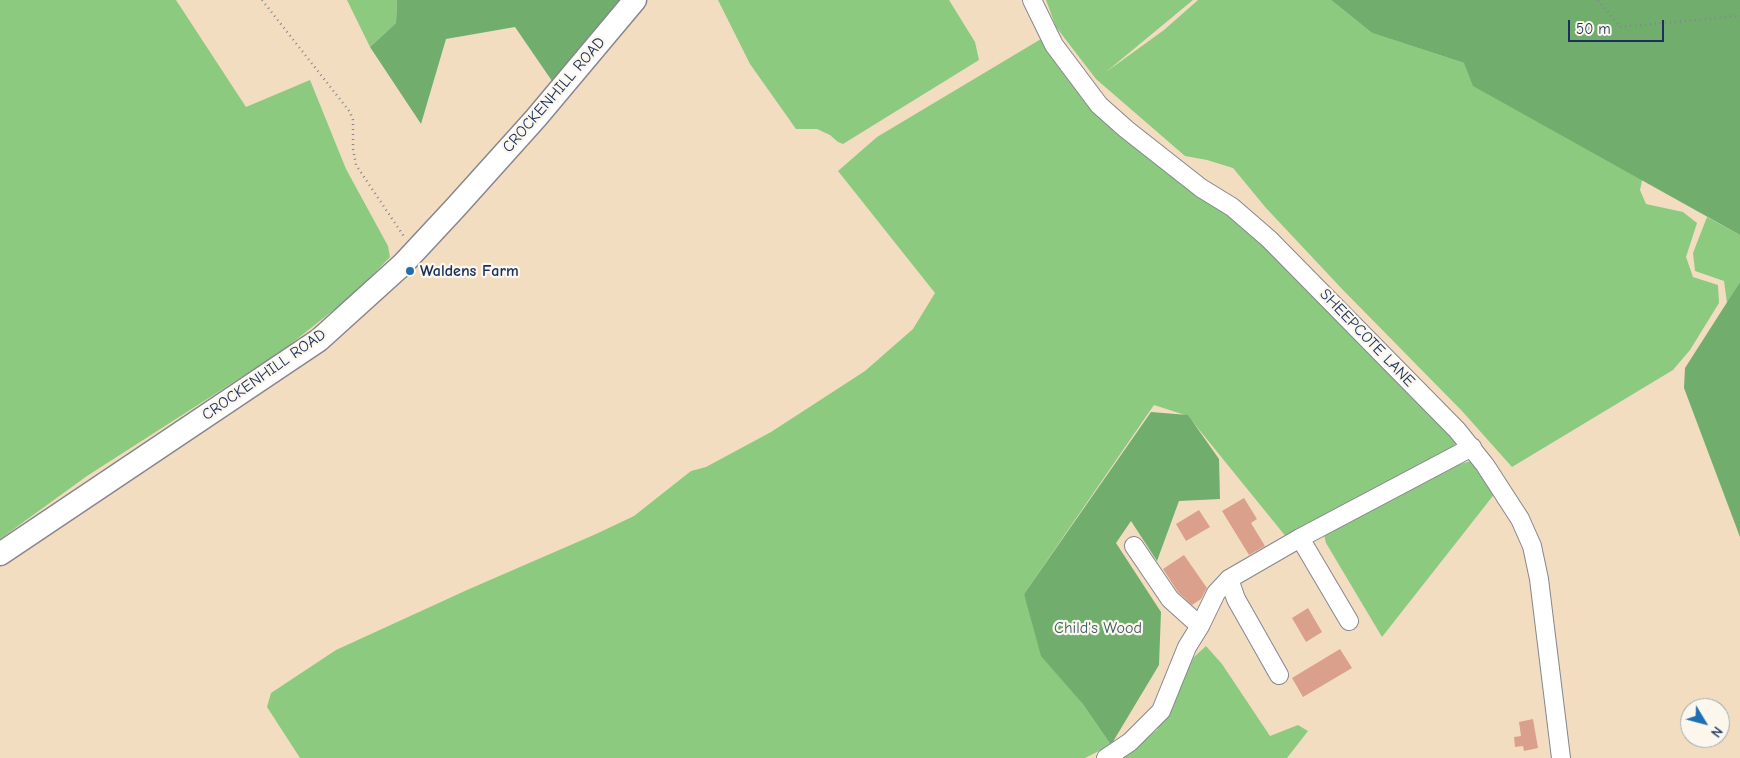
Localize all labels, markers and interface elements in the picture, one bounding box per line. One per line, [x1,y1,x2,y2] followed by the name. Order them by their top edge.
[1570,10,1666,42] scale bar
[1576,20,1611,38] text: 50 m
[499,33,609,157] street label: CROCKENHILL ROAD
[420,261,519,281] place label: Waldens Farm
[404,265,416,277] marker: Waldens Farm
[1315,285,1419,391] street label: SHEEPCOTE LANE
[198,325,330,425] street label: CROCKENHILL ROAD
[1054,618,1142,638] park label: Child's Wood
[1680,698,1730,748] north arrow
[1707,723,1726,740] text: N

